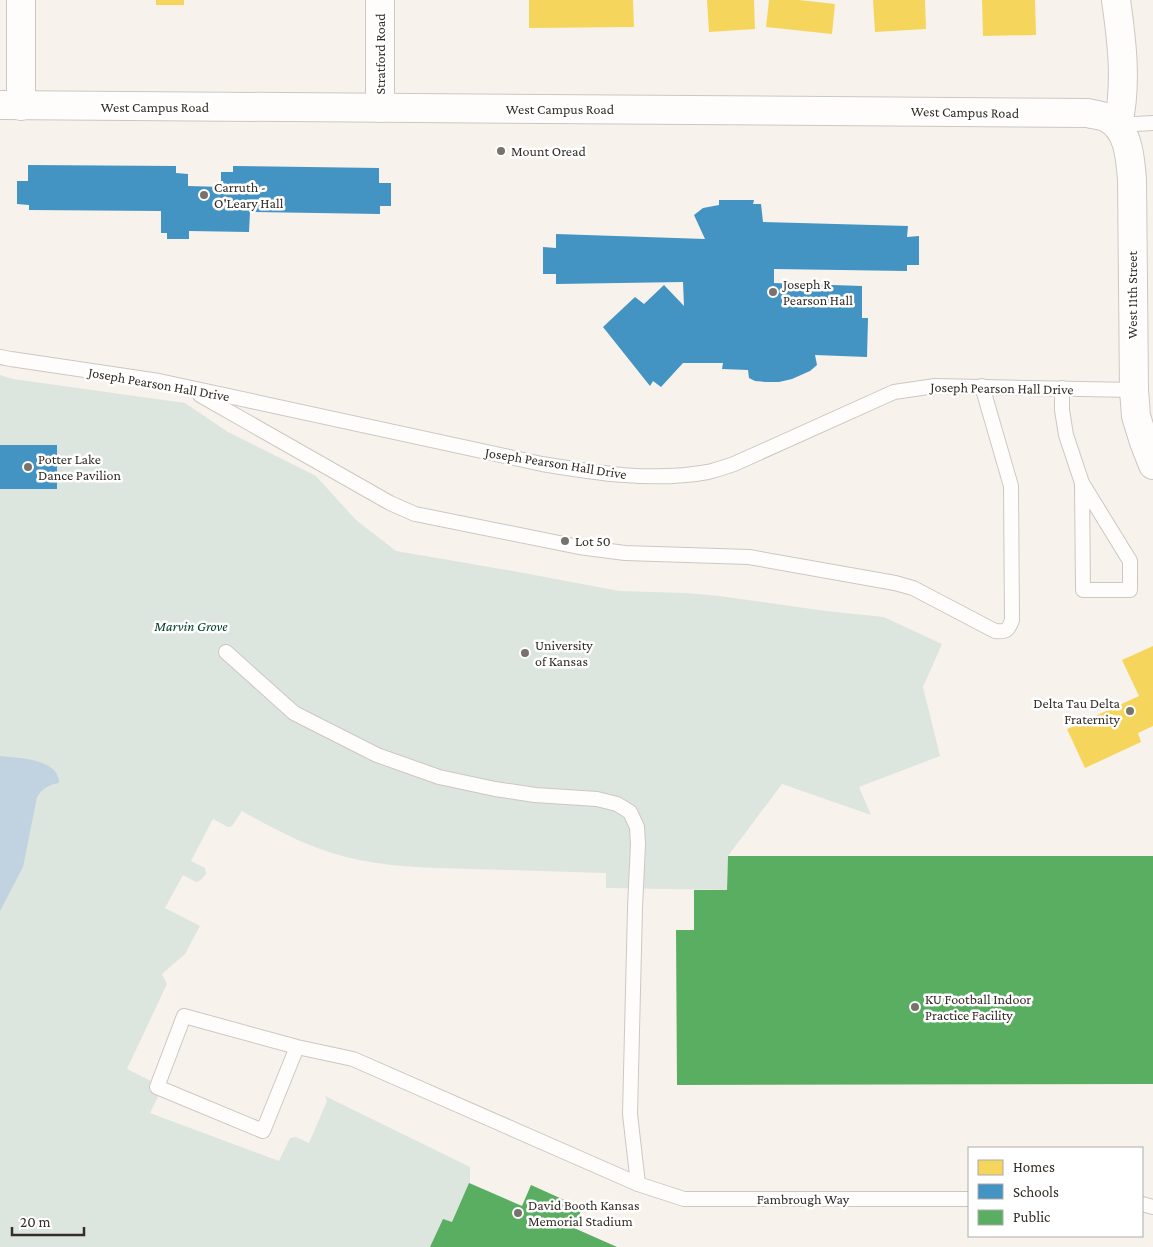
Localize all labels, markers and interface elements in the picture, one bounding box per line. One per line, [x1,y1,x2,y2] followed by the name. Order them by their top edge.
[372,13,388,95] street label: Stratford Road
[101,99,210,115] street label: West Campus Road
[506,101,615,117] street label: West Campus Road
[911,103,1020,121] street label: West Campus Road
[511,143,586,159] place label: Mount Oread
[495,145,507,157] marker: Mount Oread
[214,179,284,211] place label: Carruth - O'Leary Hall
[198,189,210,201] marker: Carruth - O'Leary Hall
[1124,251,1140,339] street label: West 11th Street
[781,276,853,308] place label: Joseph R Pearson Hall
[767,286,779,298] marker: Joseph R Pearson Hall
[85,363,231,404] street label: Joseph Pearson Hall Drive
[928,379,1074,397] street label: Joseph Pearson Hall Drive
[482,444,628,482] street label: Joseph Pearson Hall Drive
[38,451,122,483] place label: Potter Lake Dance Pavilion
[22,461,34,473] marker: Potter Lake Dance Pavilion
[575,533,611,549] place label: Lot 50
[559,535,571,547] marker: Lot 50
[153,618,228,634] park label: Marvin Grove
[535,637,593,669] place label: University of Kansas
[519,647,531,659] marker: University of Kansas
[1033,695,1121,727] place label: Delta Tau Delta Fraternity
[1124,705,1136,717] marker: Delta Tau Delta Fraternity
[925,991,1031,1023] place label: KU Football Indoor Practice Facility
[909,1001,921,1013] marker: KU Football Indoor Practice Facility
[968,1147,1143,1237] legend
[1013,1159,1055,1175] text: Homes
[1013,1184,1059,1200] text: Schools
[757,1191,850,1207] street label: Fambrough Way
[528,1197,640,1229] place label: David Booth Kansas Memorial Stadium
[12,1204,85,1236] scale bar
[512,1207,524,1219] marker: David Booth Kansas Memorial Stadium
[1013,1209,1051,1225] text: Public
[20,1214,51,1230] text: 20 m

